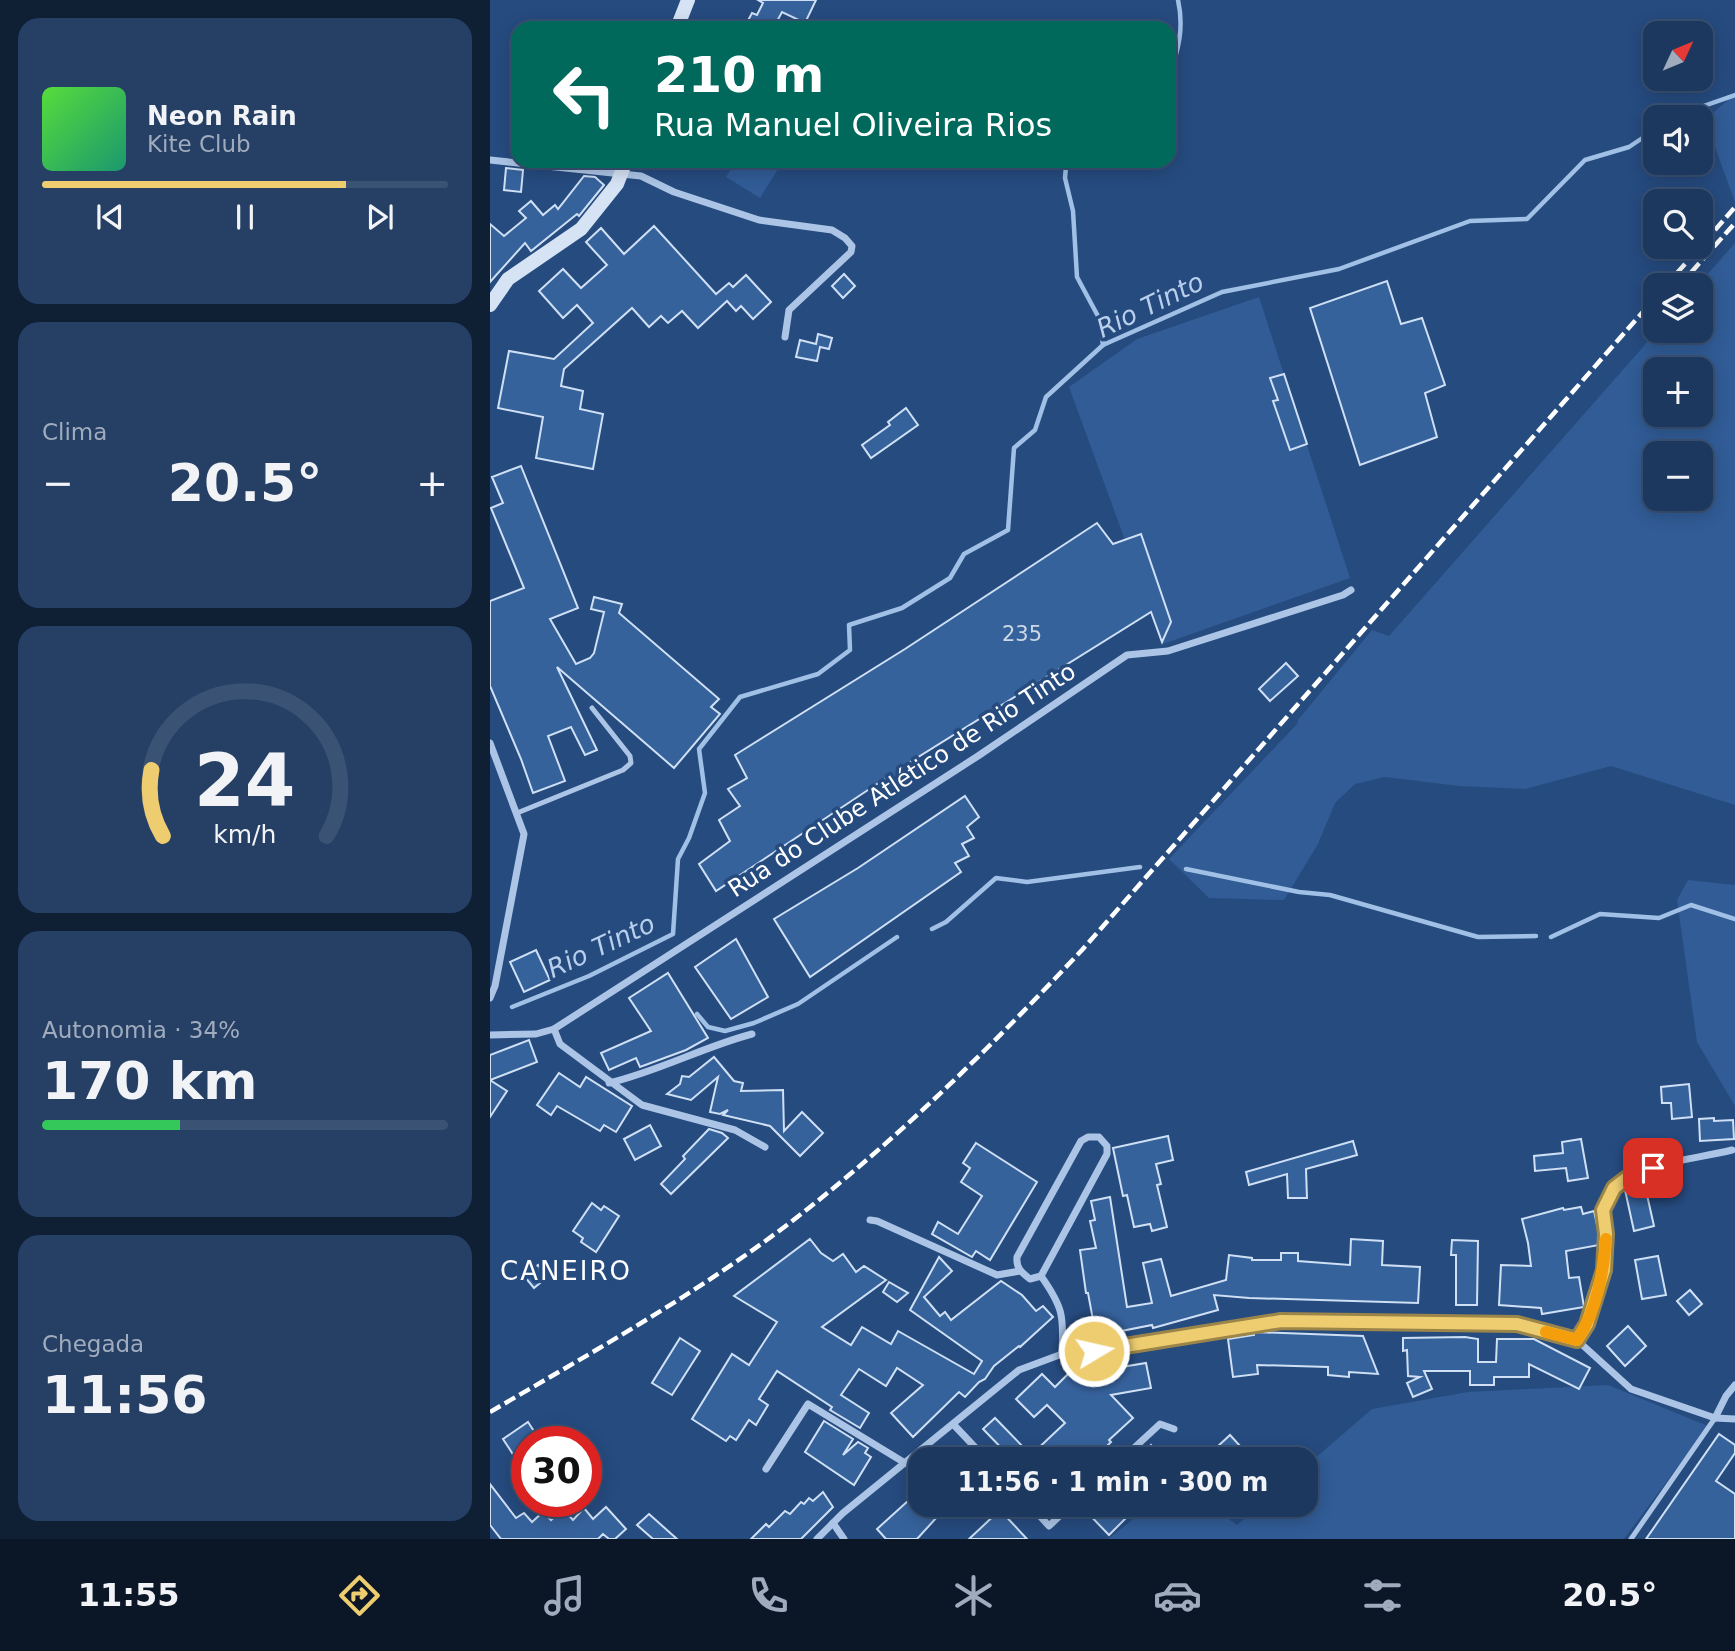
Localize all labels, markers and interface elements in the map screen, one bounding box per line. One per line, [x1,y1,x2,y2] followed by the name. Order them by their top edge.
[1643,21,1713,91] north arrow
[1643,21,1713,511] map controls
[654,47,824,104] text: 210 m
[539,49,630,140] icon: left
[147,101,297,131] text: Neon Rain
[1643,105,1713,175] button: sound
[654,106,1052,144] text: Rua Manuel Oliveira Rios
[147,131,251,157] text: Kite Club
[1643,189,1713,259] button: search
[91,198,129,236] icon: previous
[226,198,264,236] icon: pause
[361,198,399,236] icon: next
[1092,266,1208,344] water label: Rio Tinto
[1643,273,1713,343] button: layers
[1643,357,1713,427] button: +
[42,419,107,445] text: Clima
[1643,441,1713,511] button: −
[168,453,322,513] text: 20.5°
[42,461,74,505] text: −
[416,461,448,505] text: +
[1002,622,1042,646] house number: 235
[723,657,1081,903] street label: Rua do Clube Atlético de Rio Tinto
[194,738,296,823] text: 24
[213,819,277,848] text: km/h
[542,908,660,984] water label: Rio Tinto
[42,1017,240,1043] text: Autonomia · 34%
[42,1051,257,1111] text: 170 km
[1623,1138,1683,1198] pin
[1634,1149,1672,1187] icon: arrive
[500,1256,632,1286] district label: CANEIRO
[1057,1314,1131,1388] position arrow
[42,1331,144,1357] text: Chegada
[42,1365,208,1425] text: 11:56
[511,1426,602,1517] speed limit sign: 30
[958,1467,1268,1497] text: 11:56 · 1 min · 300 m
[335,1571,384,1620] icon: directions
[540,1571,589,1620] icon: music
[744,1571,793,1620] icon: phone
[949,1571,998,1620] icon: climate
[1153,1571,1202,1620] icon: car
[1358,1571,1407,1620] icon: filters
[78,1576,180,1614] text: 11:55
[1562,1576,1657,1614] text: 20.5°

